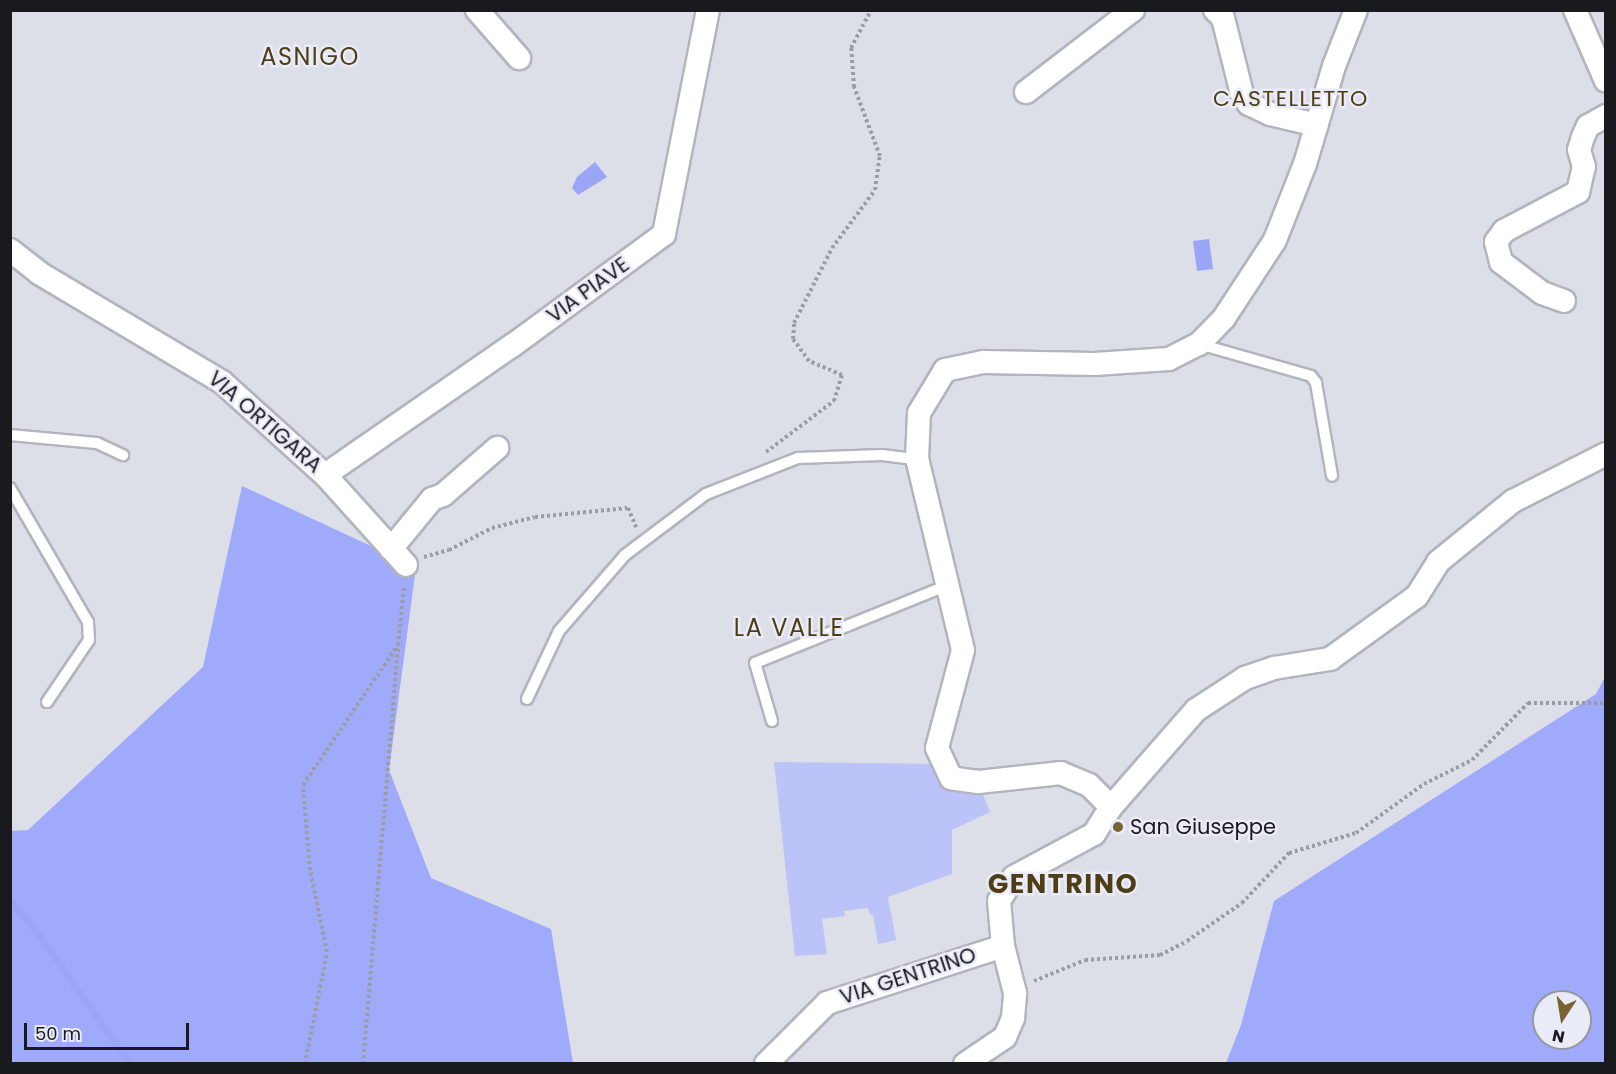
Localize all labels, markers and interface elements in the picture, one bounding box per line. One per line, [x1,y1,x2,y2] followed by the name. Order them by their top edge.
[260,43,360,71] district label: ASNIGO
[1213,86,1369,112] district label: CASTELLETTO
[542,252,634,328] street label: VIA PIAVE
[203,366,327,478] street label: VIA ORTIGARA
[734,614,844,642] district label: LA VALLE
[1130,814,1276,840] place label: San Giuseppe
[1111,820,1125,834] marker: San Giuseppe
[988,868,1138,900] district label: GENTRINO
[837,942,979,1010] street label: VIA GENTRINO
[1532,990,1592,1050] north arrow
[27,1011,192,1049] scale bar
[35,1021,81,1046] text: 50 m
[1550,1024,1567,1049] text: N

